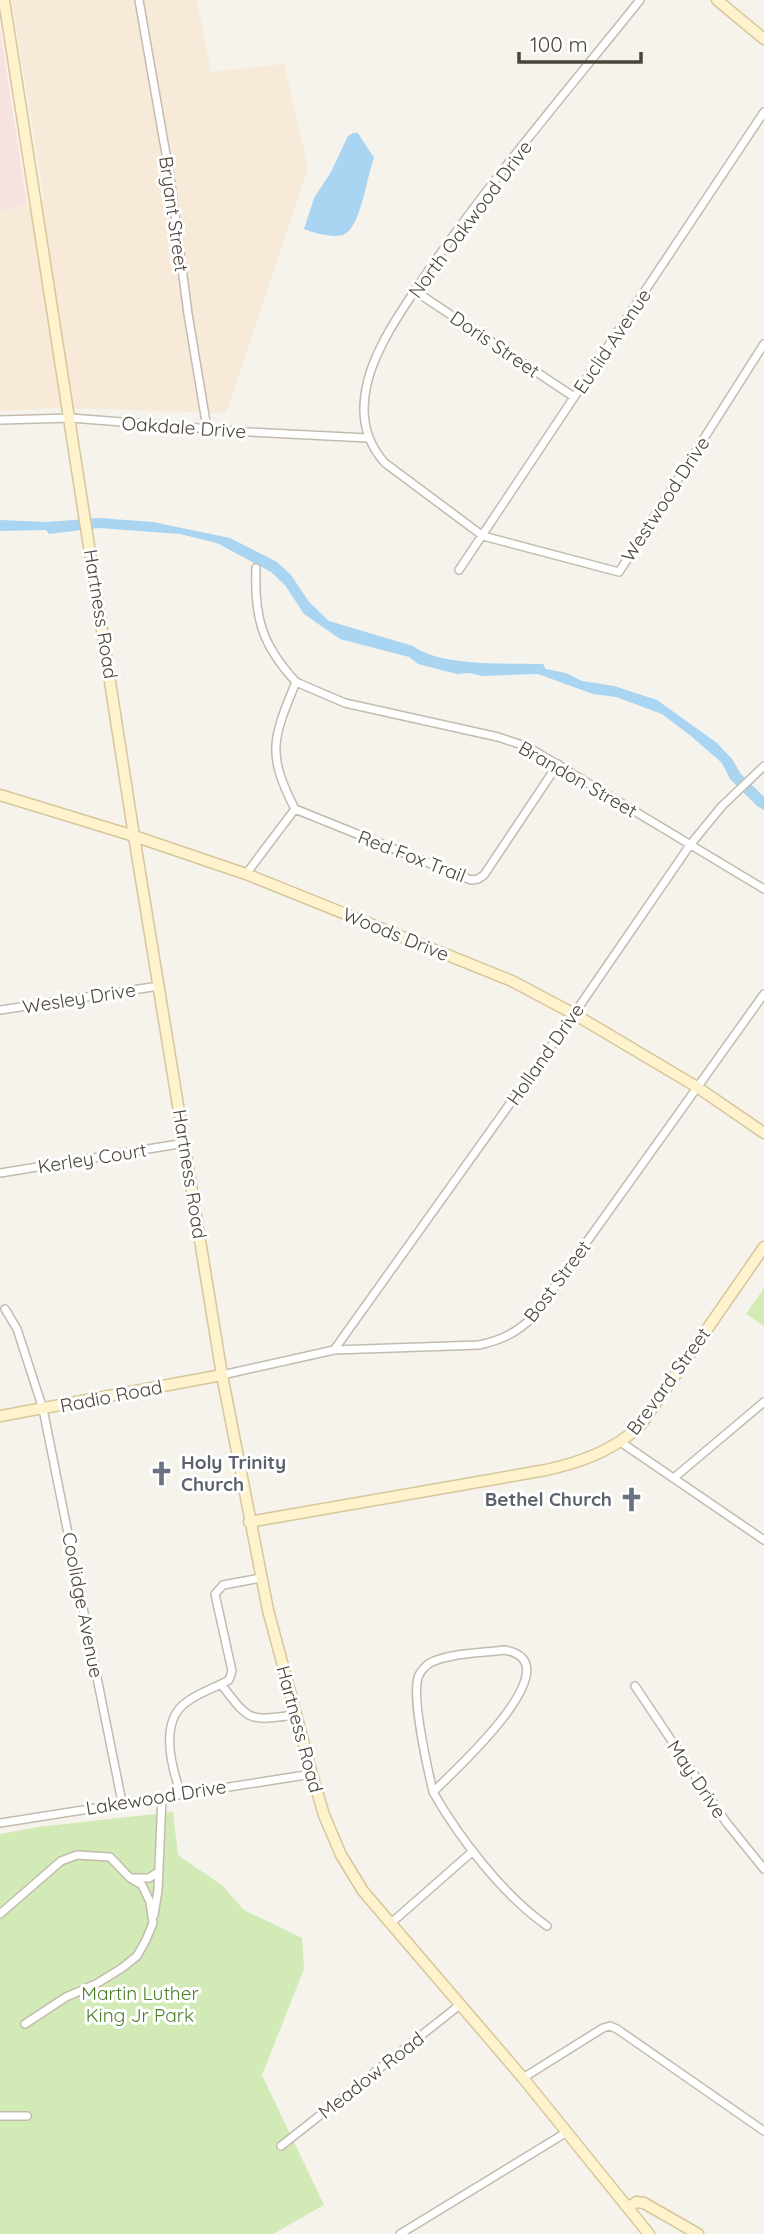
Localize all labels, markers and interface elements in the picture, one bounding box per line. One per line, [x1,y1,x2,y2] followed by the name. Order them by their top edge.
[519,21,642,65] scale bar
[530,31,588,57] text: 100 m
[403,136,537,302] street label: North Oakwood Drive
[154,155,194,273] street label: Bryant Street
[568,284,656,398] street label: Euclid Avenue
[446,305,544,383] street label: Doris Street
[121,411,247,443] street label: Oakdale Drive
[616,432,714,566] street label: Westwood Drive
[79,548,123,680] street label: Hartness Road
[514,735,642,823] street label: Brandon Street
[355,824,469,888] street label: Red Fox Trail
[339,902,453,966] street label: Woods Drive
[21,977,137,1019] street label: Wesley Drive
[501,998,589,1110] street label: Holland Drive
[168,1108,212,1240] street label: Hartness Road
[36,1138,148,1178] street label: Kerley Court
[518,1235,596,1327] street label: Bost Street
[621,1323,715,1439] street label: Brevard Street
[58,1374,164,1418] street label: Radio Road
[181,1450,286,1496] place label: Holy Trinity Church
[147,1459,175,1487] church icon: Holy Trinity Church
[618,1485,646,1513] church icon: Bethel Church
[485,1487,612,1511] place label: Bethel Church
[57,1530,109,1680] street label: Coolidge Avenue
[271,1663,329,1795] street label: Hartness Road
[662,1735,732,1823] street label: May Drive
[84,1774,228,1820] street label: Lakewood Drive
[81,1981,199,2027] park label: Martin Luther King Jr Park
[313,2026,429,2124] street label: Meadow Road

